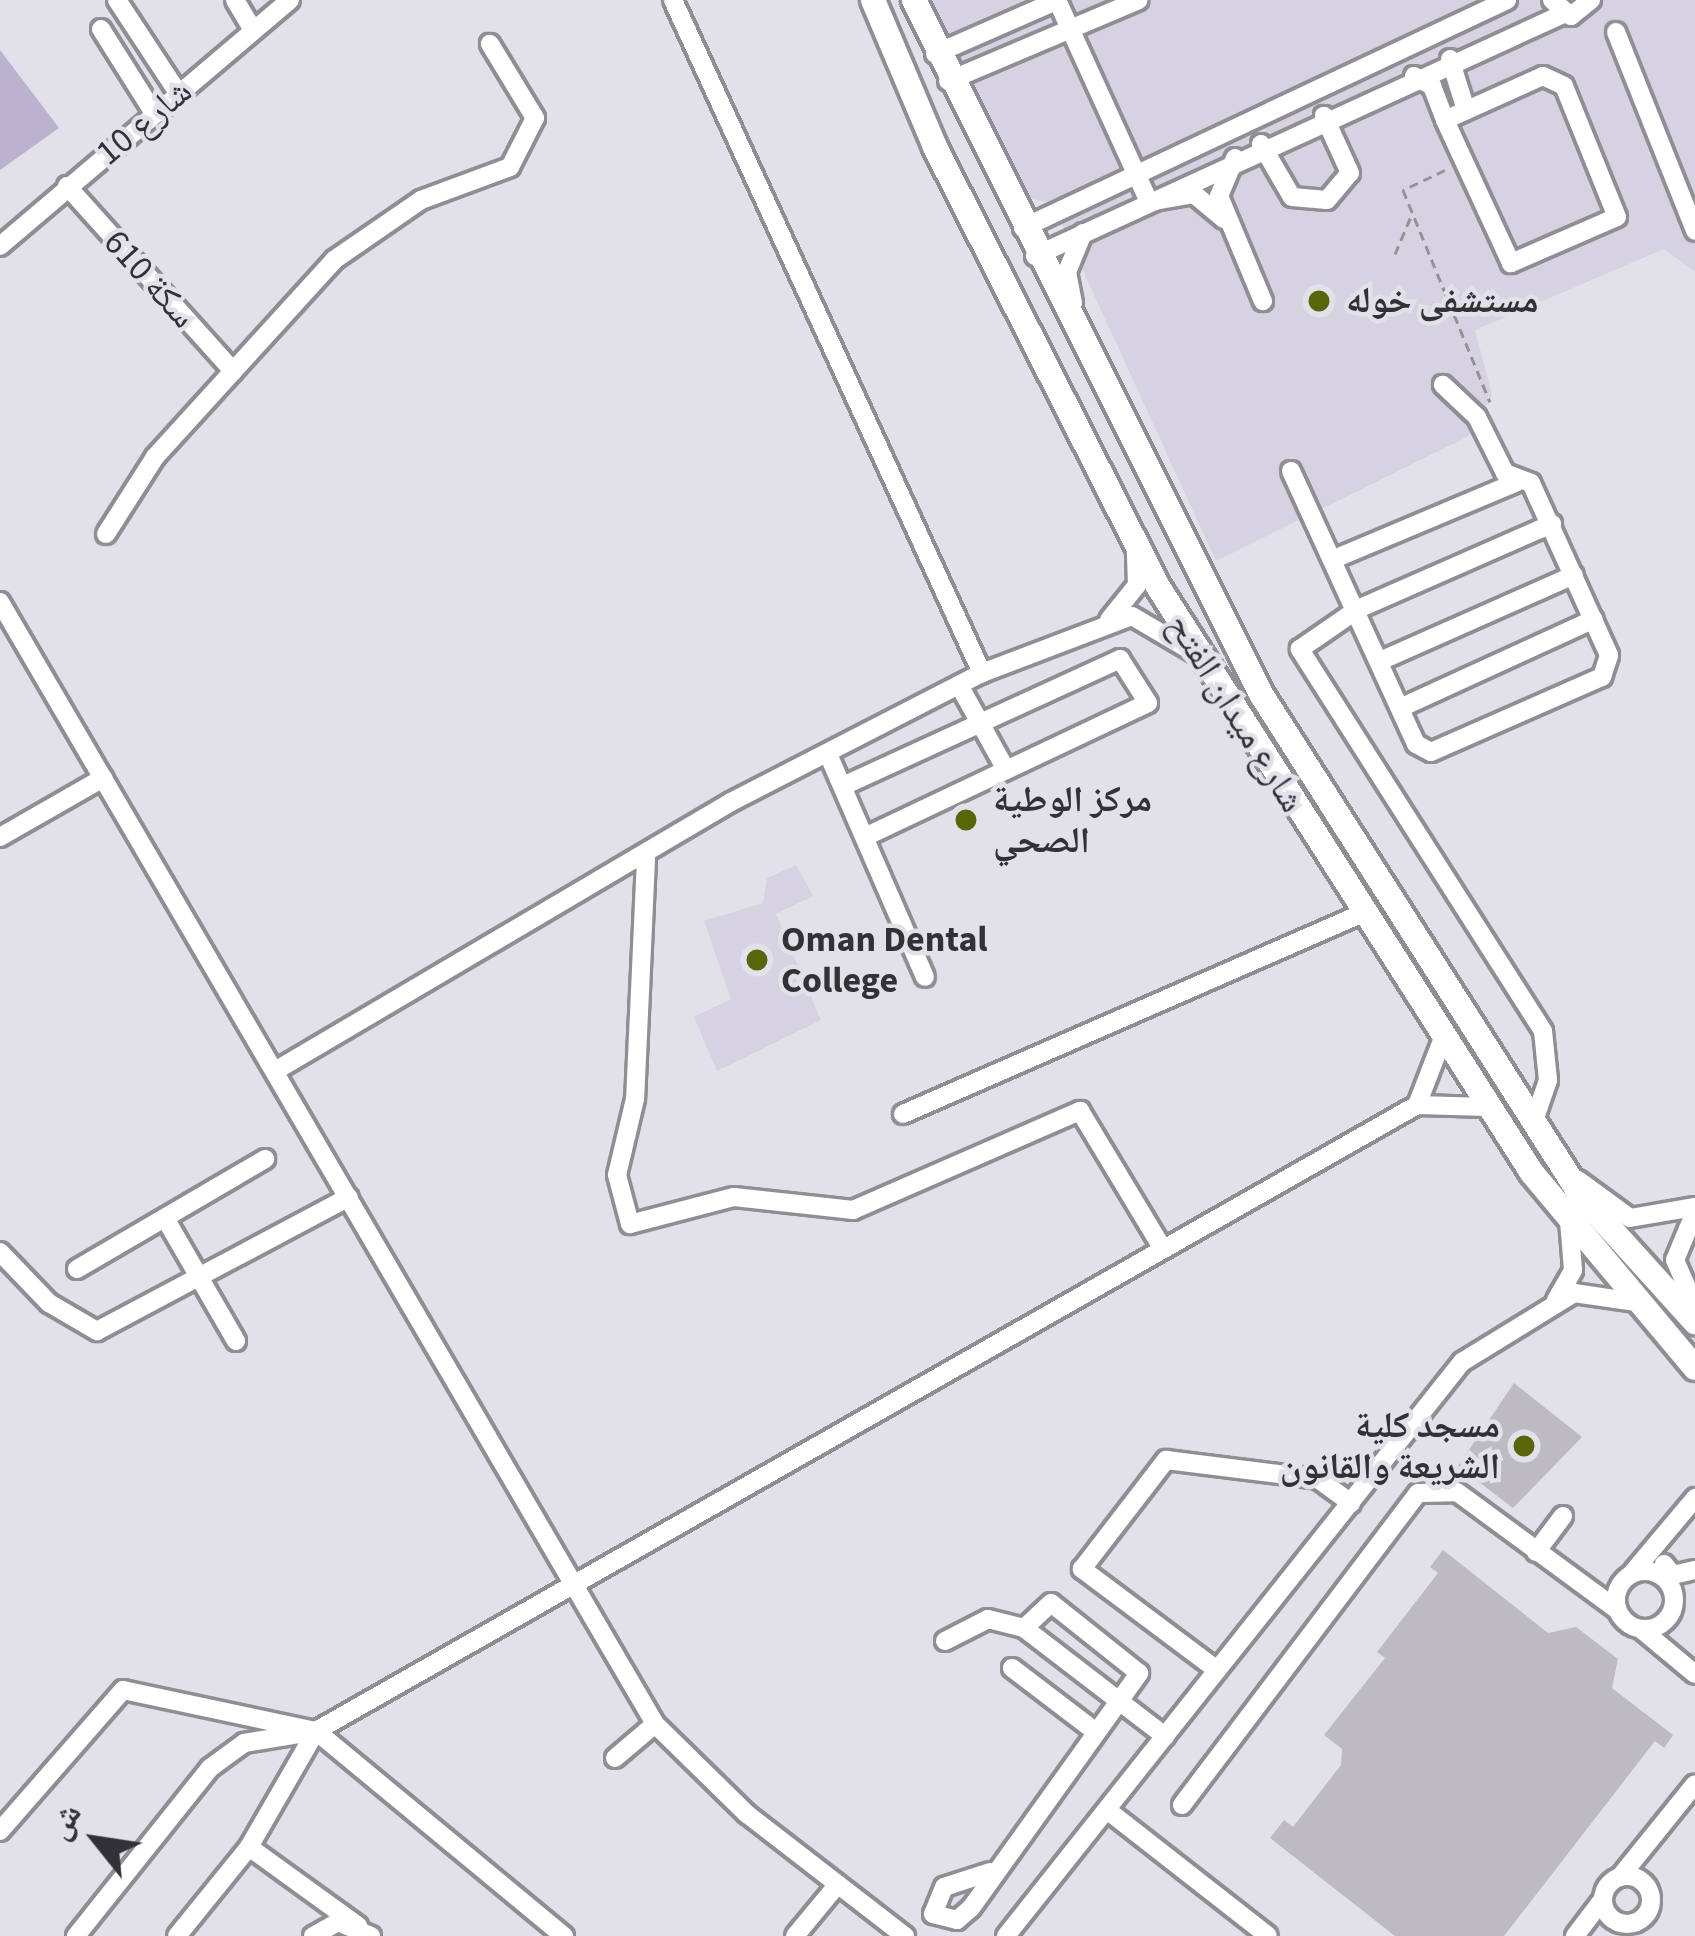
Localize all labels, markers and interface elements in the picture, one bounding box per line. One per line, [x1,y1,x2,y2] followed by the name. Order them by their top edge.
[87,70,201,174] street label: شارع 10
[95,221,205,337] street label: سكة 610
[1346,279,1539,323] place label: مستشفى خوله
[1303,285,1335,317] marker: مستشفى خوله
[1158,606,1314,820] street label: شارع ميدان الفتح
[993,777,1152,862] place label: مركز الوطية الصحي
[950,804,982,836] marker: مركز الوطية الصحي
[781,917,988,1002] place label: Oman Dental College
[744,947,770,973] marker: Oman Dental College
[1280,1403,1500,1488] place label: مسجد كلية الشريعة والقانون
[1511,1433,1537,1459] marker: مسجد كلية الشريعة والقانون
[36,1780,156,1900] north arrow
[35,1795,93,1849] text: ش

